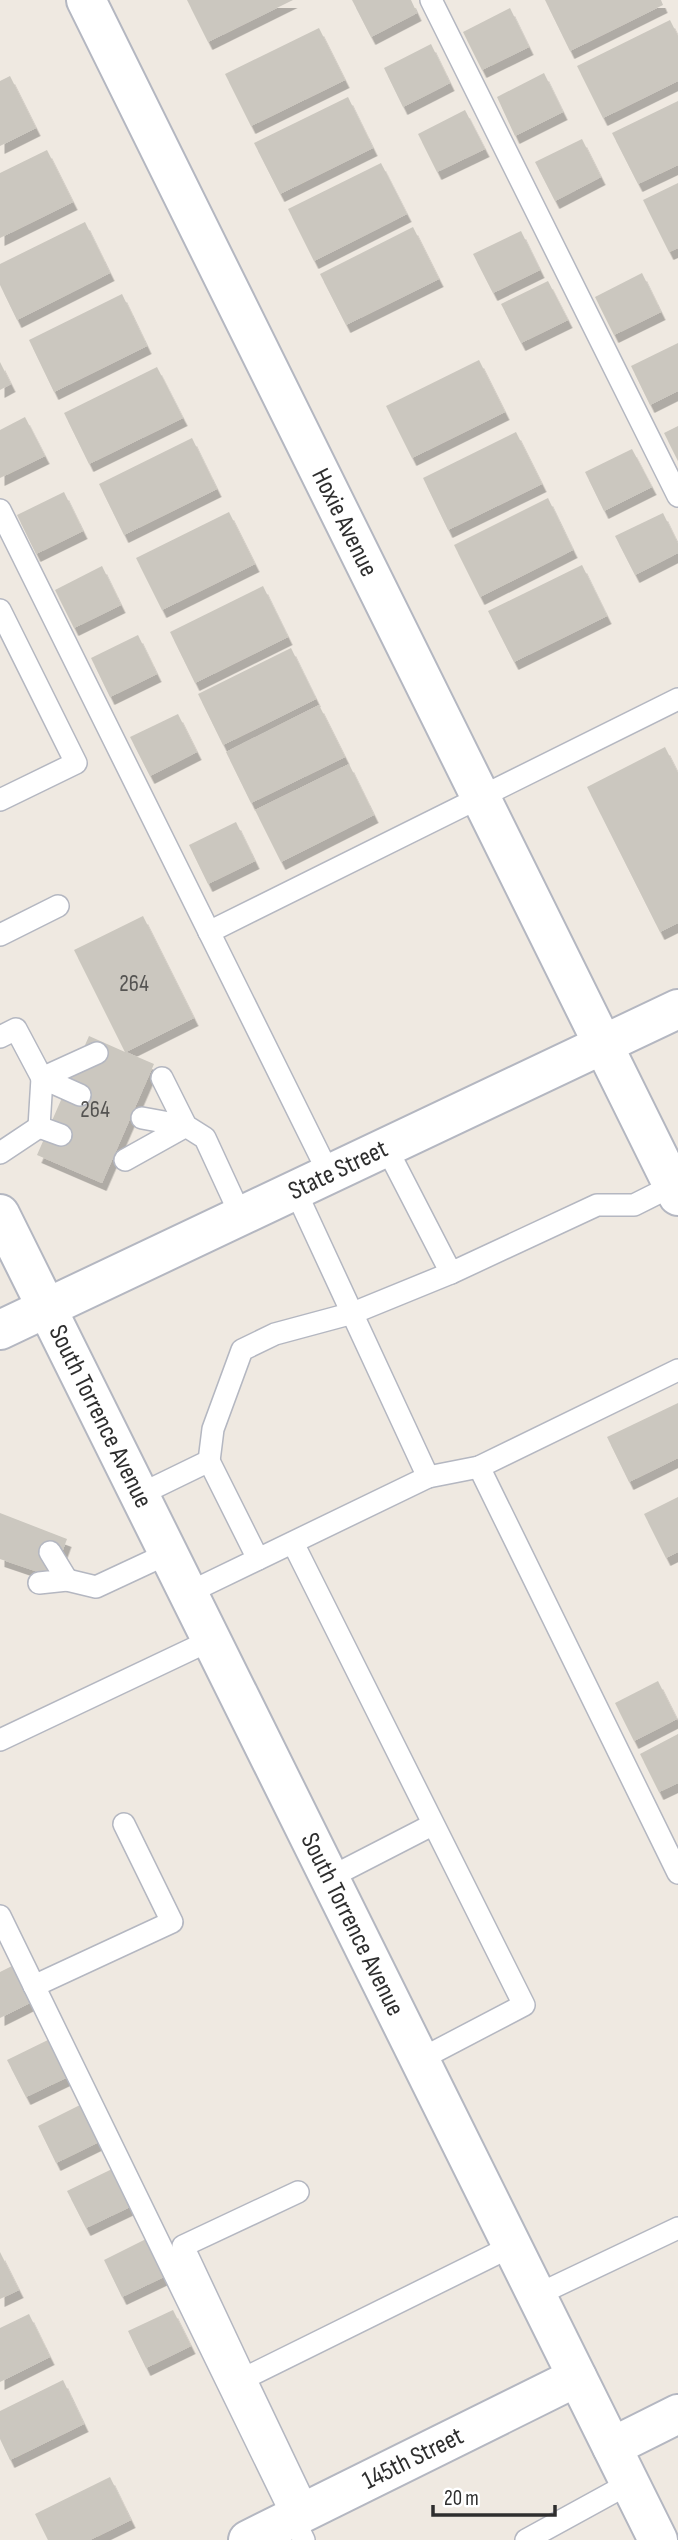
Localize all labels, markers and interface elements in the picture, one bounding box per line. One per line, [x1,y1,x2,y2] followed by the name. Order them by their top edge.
[305,463,384,582] street label: Hoxie Avenue
[119,970,149,998] house number: 264
[80,1096,110,1124] house number: 264
[283,1133,393,1207] street label: State Street
[42,1320,159,1513] street label: South Torrence Avenue
[294,1828,411,2021] street label: South Torrence Avenue
[357,2420,468,2496] street label: 145th Street
[433,2474,556,2518] scale bar
[444,2486,479,2511] text: 20 m

